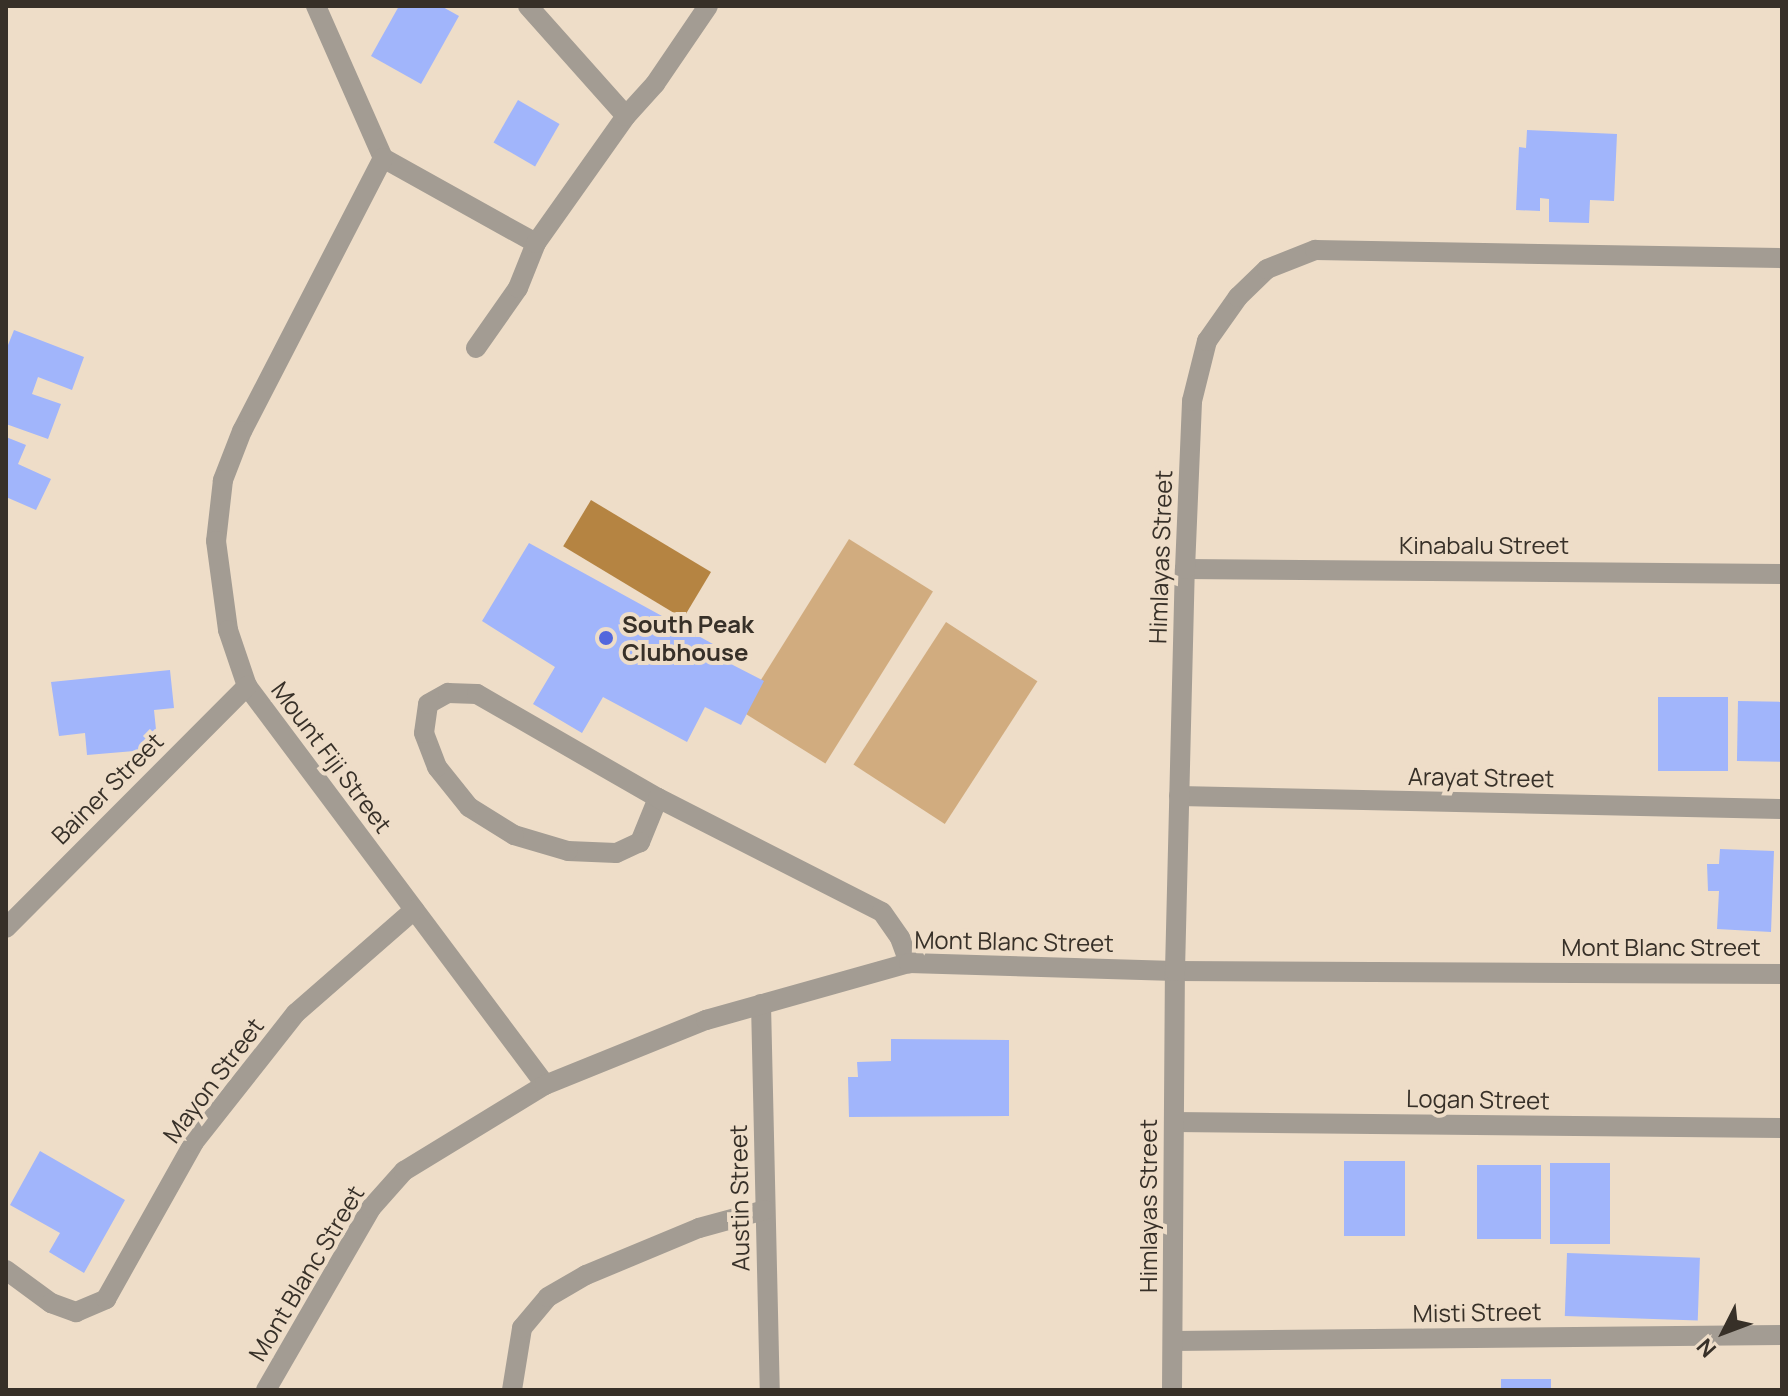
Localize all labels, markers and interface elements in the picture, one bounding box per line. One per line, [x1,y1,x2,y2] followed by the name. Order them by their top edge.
[1143,470,1177,644] street label: Himlayas Street
[1399,531,1569,559] street label: Kinabalu Street
[622,610,754,666] place label: South Peak Clubhouse
[597,629,615,647] marker: South Peak Clubhouse
[266,676,398,838] street label: Mount Fiji Street
[45,726,169,850] street label: Bainer Street
[1408,761,1554,793] street label: Arayat Street
[914,925,1114,957] street label: Mont Blanc Street
[1561,933,1761,961] street label: Mont Blanc Street
[157,1012,269,1148] street label: Mayon Street
[1406,1083,1550,1115] street label: Logan Street
[1134,1119,1162,1293] street label: Himlayas Street
[723,1124,755,1272] street label: Austin Street
[242,1180,370,1366] street label: Mont Blanc Street
[1684,1292,1764,1372] north arrow
[1412,1296,1542,1328] street label: Misti Street
[1690,1332,1723,1364] text: N

